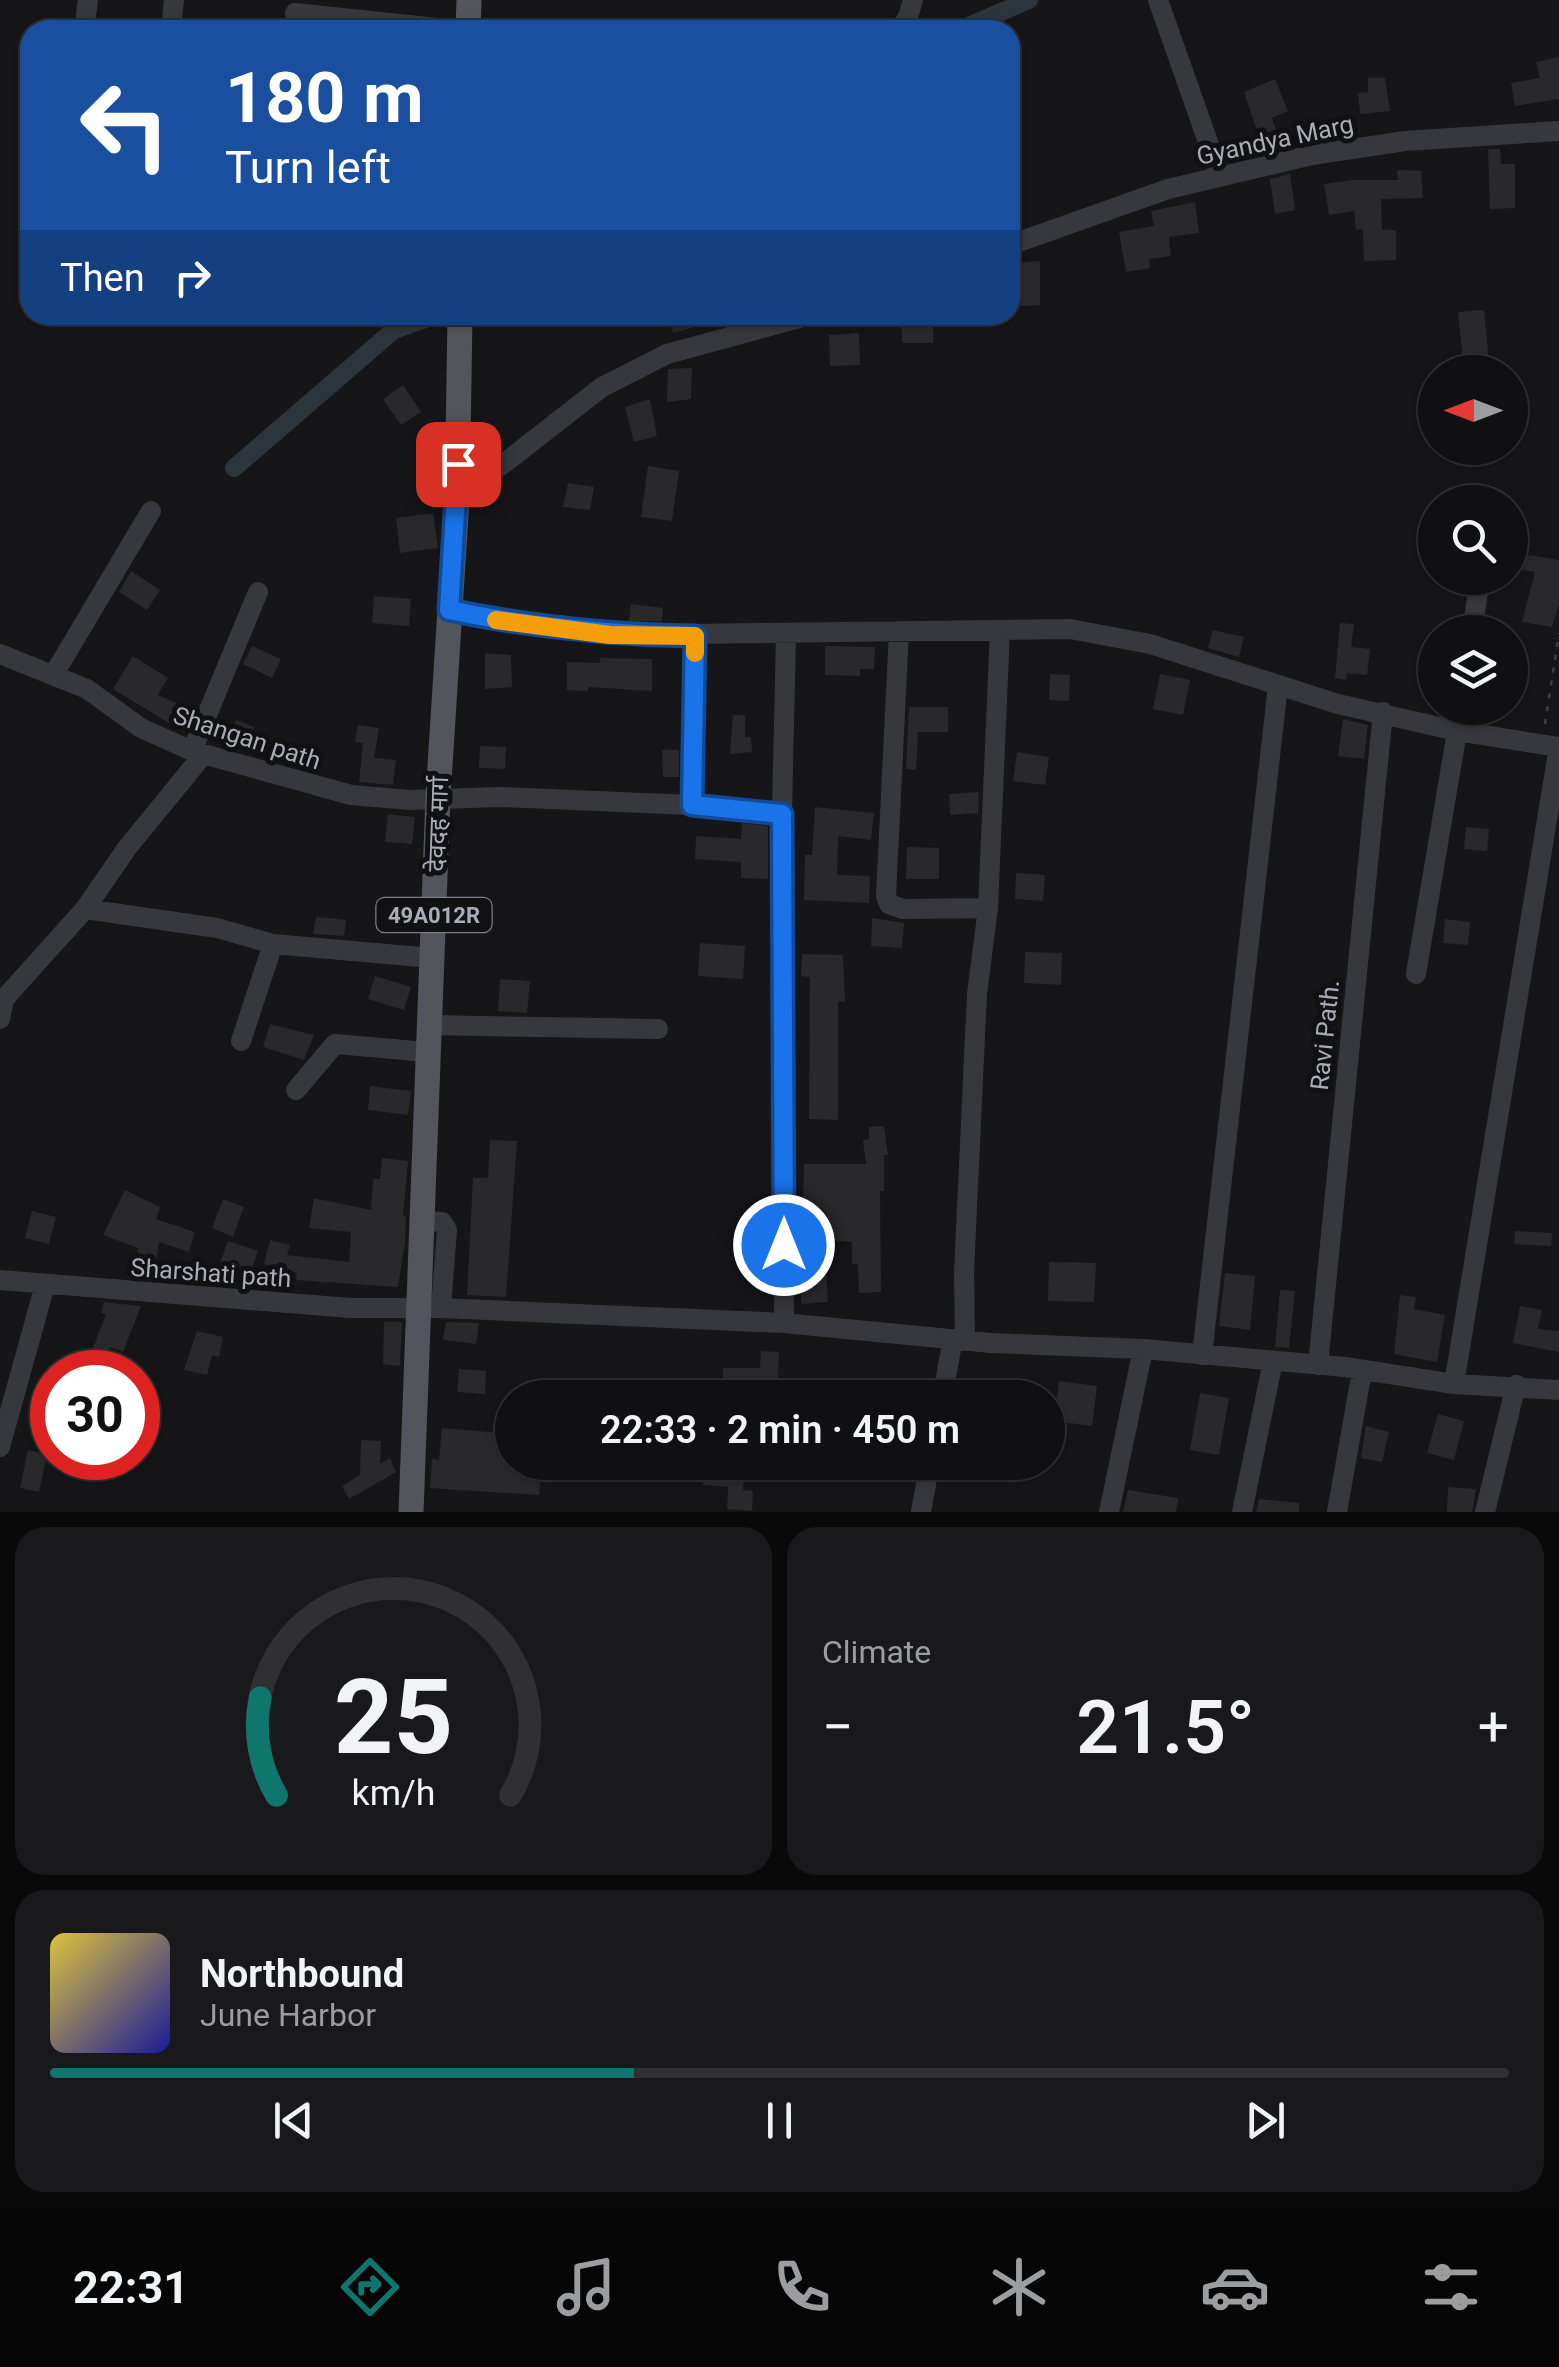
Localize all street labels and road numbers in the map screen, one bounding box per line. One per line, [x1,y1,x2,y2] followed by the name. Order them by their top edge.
[1194,109,1356,171] street label: Gyandya Marg
[170,701,324,775] street label: Shangan path
[421,775,454,872] street label: देवदह मार्ग
[376,898,492,932] road number: 49A012R
[1305,978,1345,1092] street label: Ravi Path.
[130,1253,292,1293] street label: Sharshati path

